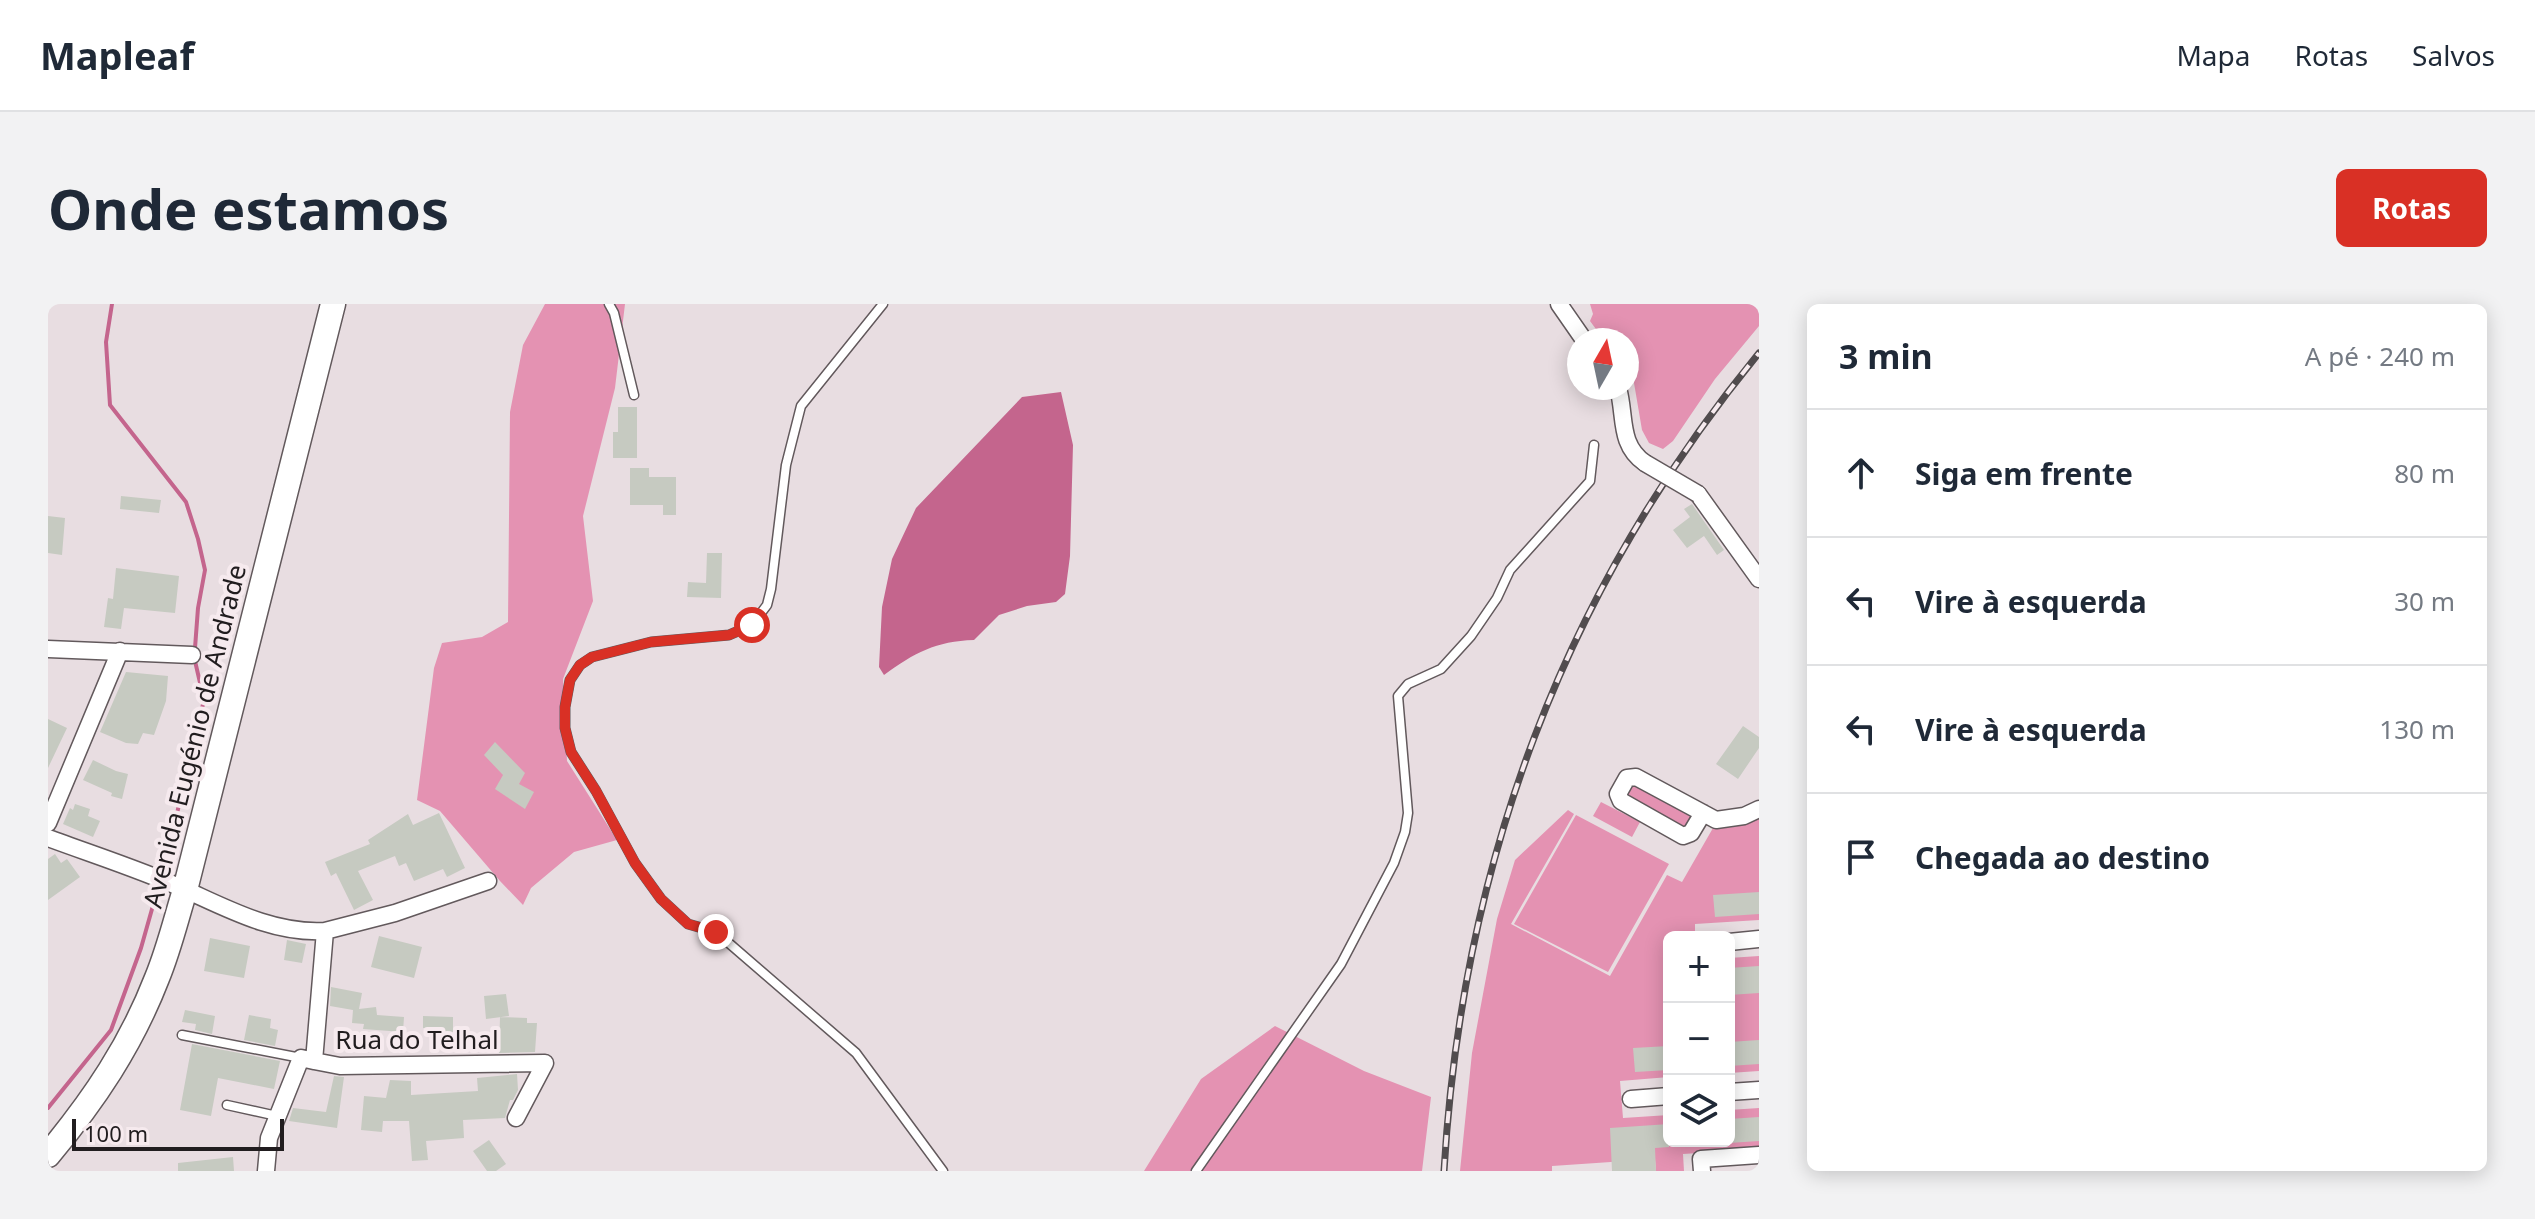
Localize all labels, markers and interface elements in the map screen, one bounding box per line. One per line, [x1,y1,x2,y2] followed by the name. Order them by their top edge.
[40,29,194,81] text: Mapleaf
[2176,36,2251,74] text: Mapa
[2295,36,2368,74] text: Rotas
[2412,36,2495,74] text: Salvos
[2336,169,2487,247] button: Rotas
[48,170,449,246] text: Onde estamos
[1567,328,1639,400] north arrow
[1839,333,1933,379] text: 3 min
[2305,338,2455,374] text: A pé · 240 m
[1839,451,1883,495] icon: ahead
[1915,453,2133,494] text: Siga em frente
[2394,455,2455,491] text: 80 m
[134,561,254,911] street label: Avenida Eugénio de Andrade
[1839,579,1883,623] icon: left
[1915,581,2147,622] text: Vire à esquerda
[2394,583,2455,619] text: 30 m
[734,607,770,643] route start
[1839,707,1883,751] icon: left
[1915,709,2147,750] text: Vire à esquerda
[2379,711,2455,747] text: 130 m
[1839,835,1883,879] icon: arrive
[1915,837,2210,878] text: Chegada ao destino
[698,914,734,950] route end
[1663,931,1735,1147] map controls
[1663,931,1735,1003] button: +
[1663,1003,1735,1075] button: −
[335,1021,499,1057] street label: Rua do Telhal
[1663,1075,1735,1147] button: layers
[72,1115,284,1151] scale bar
[84,1118,148,1148] text: 100 m

